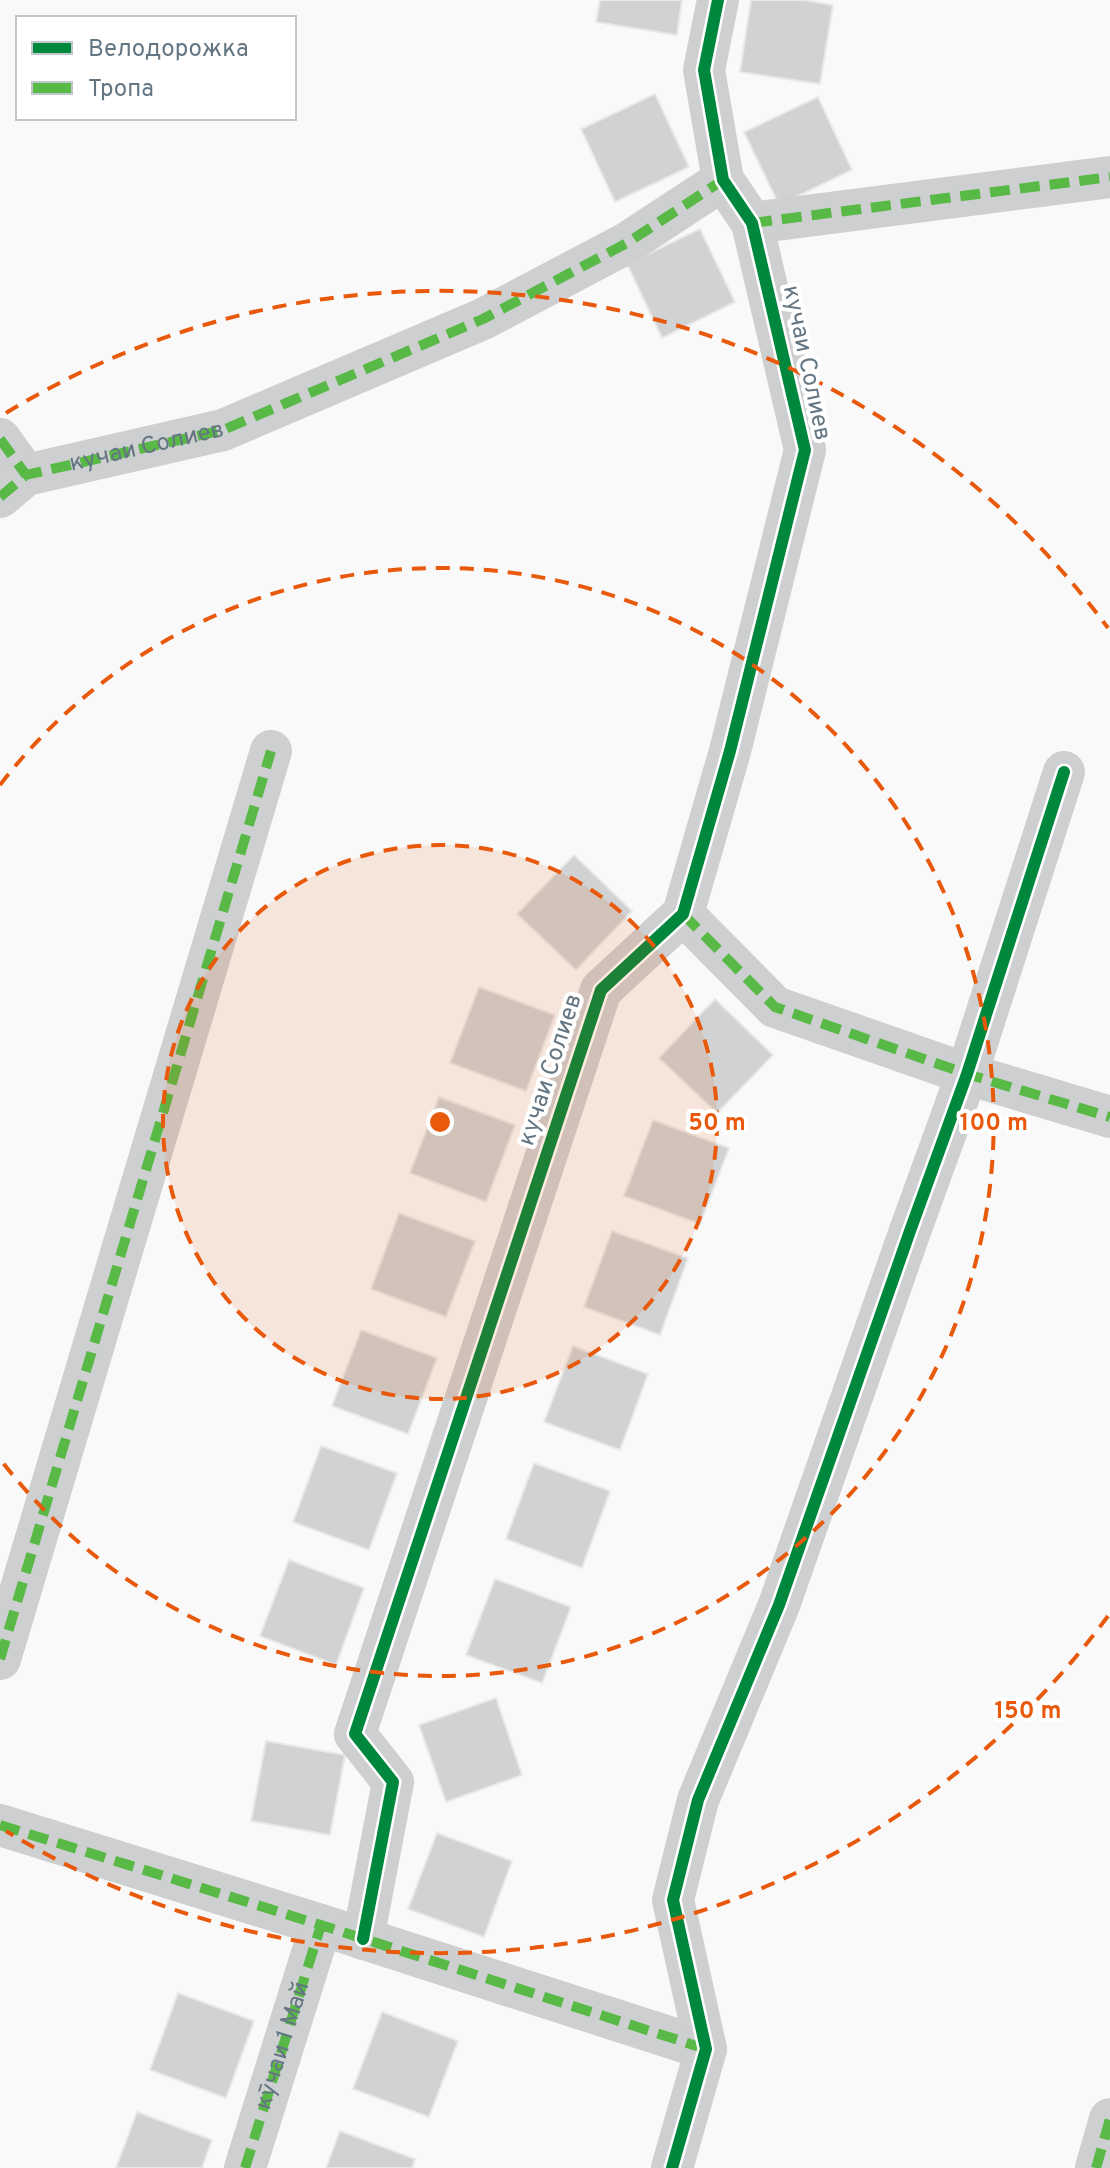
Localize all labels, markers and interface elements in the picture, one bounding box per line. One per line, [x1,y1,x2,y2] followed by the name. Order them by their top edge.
[16,16,296,120] legend
[88,35,249,65] text: Велодорожка
[88,75,154,105] text: Тропа
[775,283,837,443] street label: кучаи Солиев
[67,415,227,480] street label: кучаи Солиев
[512,990,590,1150] street label: кучаи Солиев
[426,1108,454,1136] centre of rings
[688,1109,746,1139] text: 50 m
[960,1109,1028,1139] text: 100 m
[994,1697,1062,1727] text: 150 m
[249,1978,317,2114] street label: кӯчаи 1 Май

